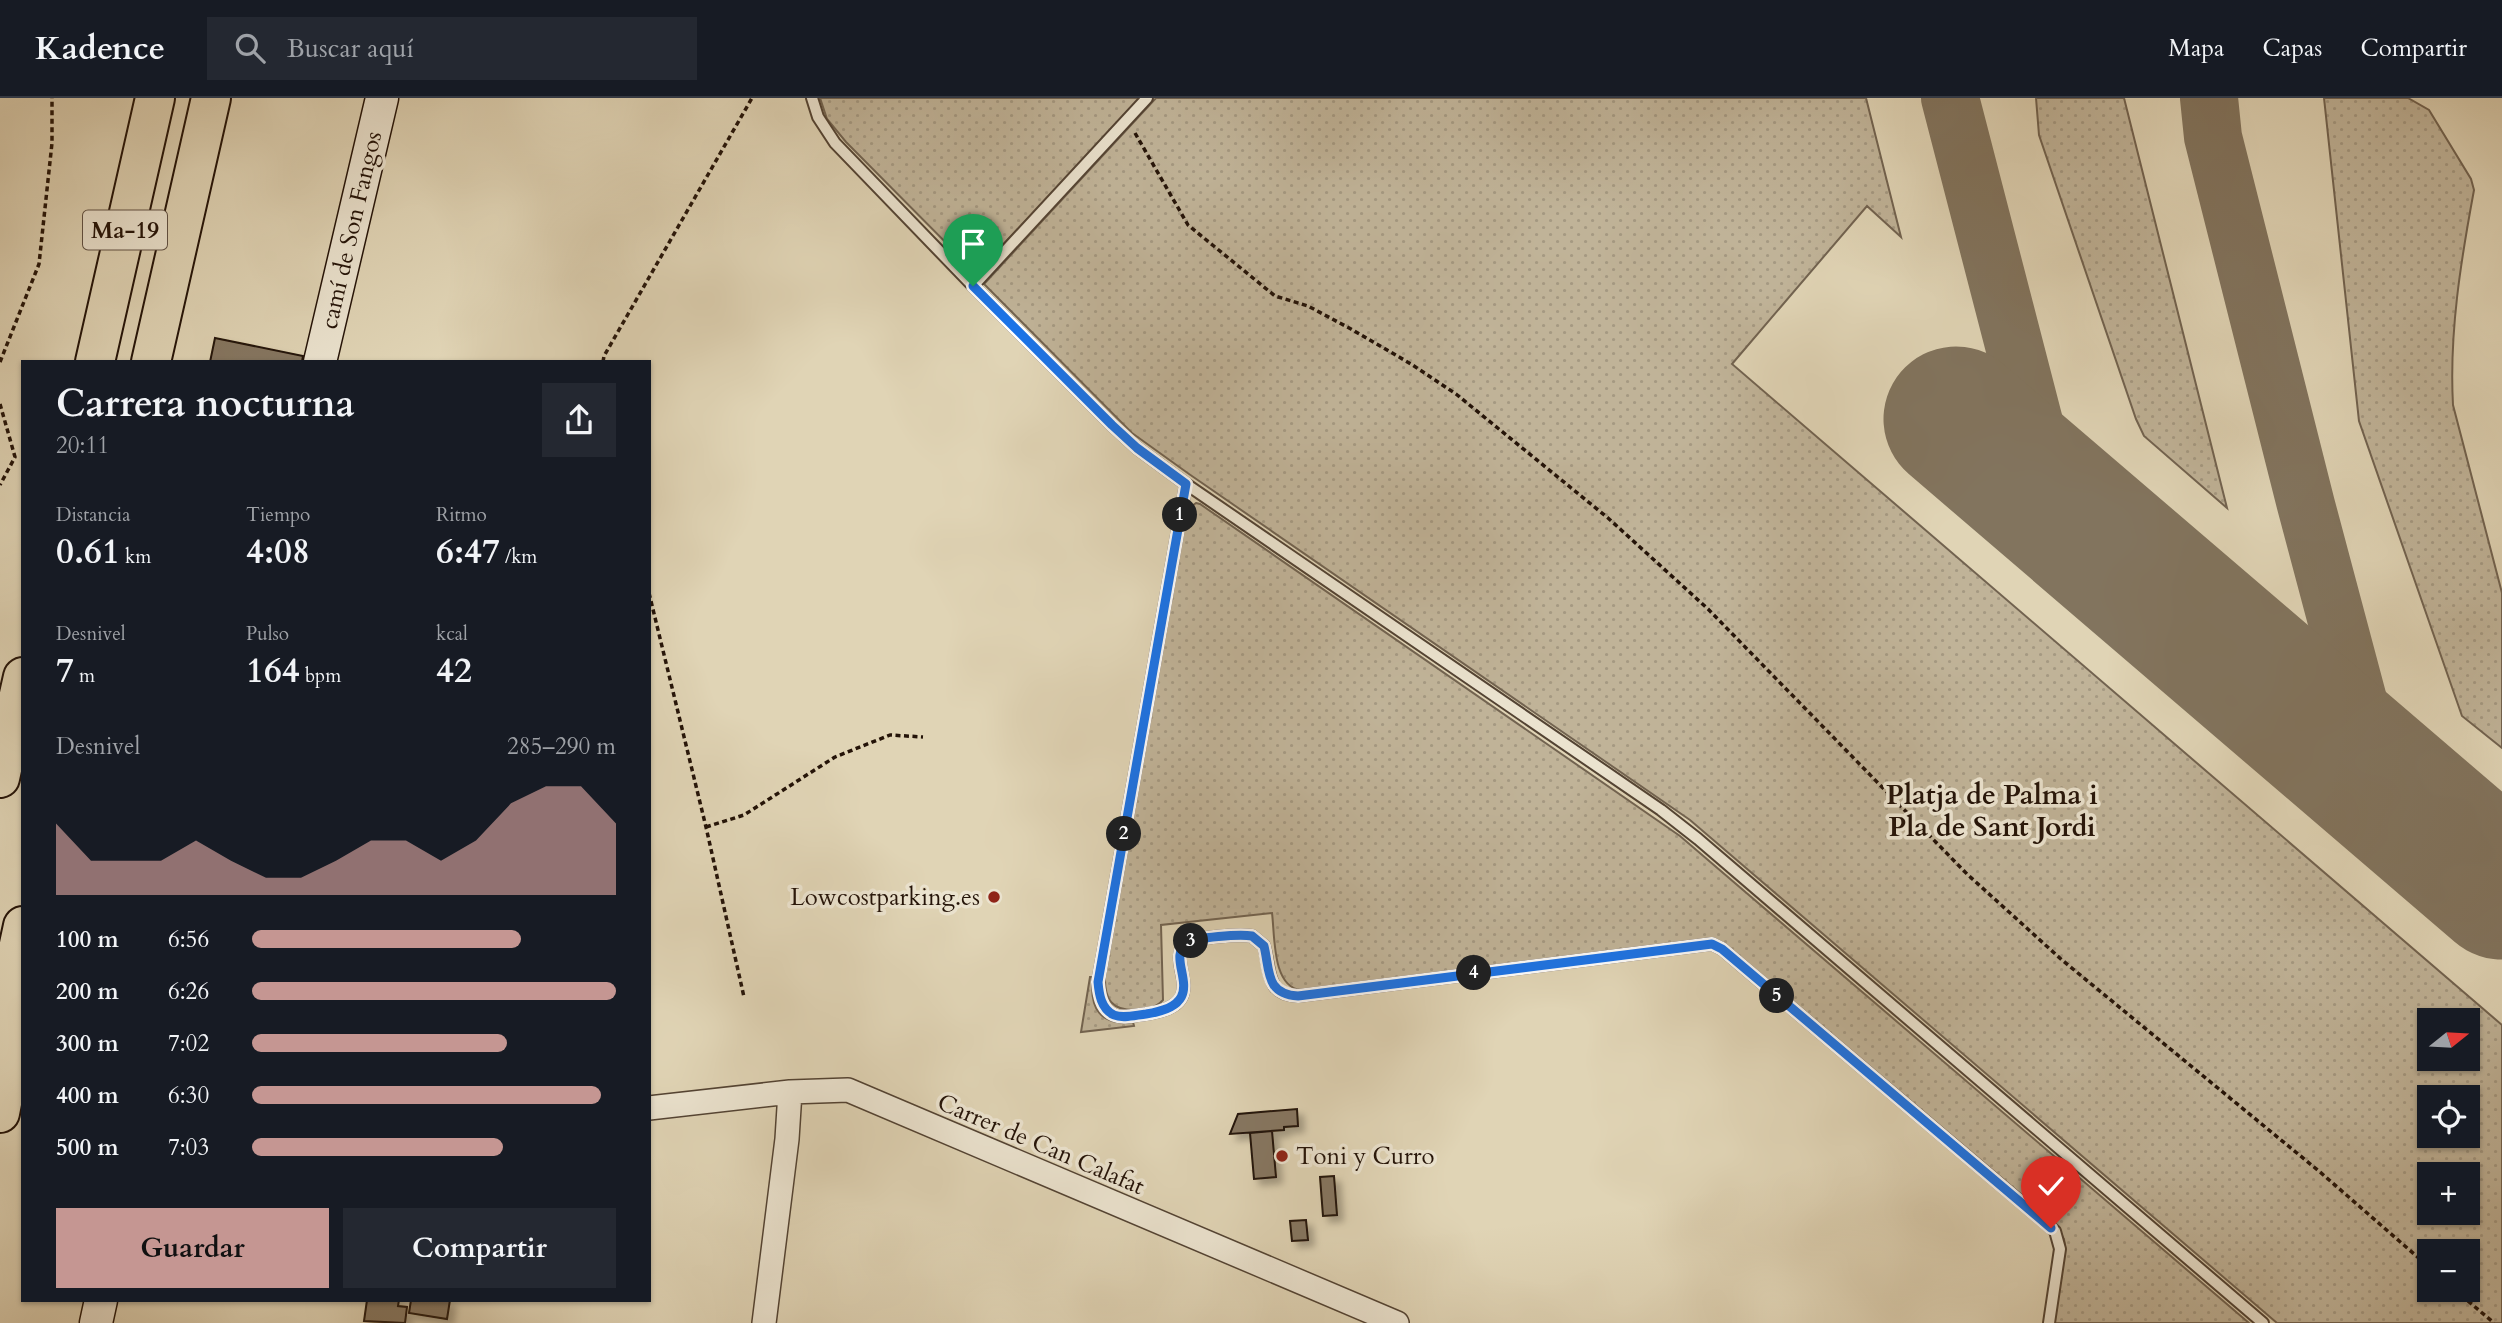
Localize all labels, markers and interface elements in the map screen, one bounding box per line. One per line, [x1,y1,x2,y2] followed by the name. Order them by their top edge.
[207,17,697,80] search box
[35,26,165,71] text: Kadence
[231,29,269,67] icon: search
[287,31,414,66] text: Buscar aquí
[2168,32,2224,65] text: Mapa
[2262,32,2322,65] text: Capas
[2360,32,2467,65] text: Compartir
[313,128,390,332] street label: camí de Son Fangos
[83,211,167,250] road number: Ma-19
[943,214,1003,286] pin
[954,225,992,263] icon: arrive
[56,378,355,430] text: Carrera nocturna
[542,383,616,457] button: share
[56,430,109,461] text: 20:11
[1162,498,1198,532] pin: 1
[1175,501,1184,527] text: 1
[56,502,130,528] text: Distancia
[246,502,310,528] text: Tiempo
[436,502,487,528] text: Ritmo
[56,528,120,576] text: 0.61
[246,528,310,576] text: 4:08
[436,528,500,576] text: 6:47
[120,544,151,570] text: km
[500,544,537,570] text: /km
[56,621,126,647] text: Desnivel
[246,621,289,647] text: Pulso
[436,621,468,647] text: kcal
[56,647,74,695] text: 7
[246,647,300,695] text: 164
[436,647,472,695] text: 42
[74,663,95,689] text: m
[300,663,341,689] text: bpm
[56,731,140,762] text: Desnivel
[507,731,616,762] text: 285–290 m
[1886,776,2098,846] district label: Platja de Palma i Pla de Sant Jordi
[1106,816,1142,852] pin: 2
[1119,820,1128,846] text: 2
[790,881,980,914] place label: Lowcostparking.es
[986,889,1002,905] marker: Lowcostparking.es
[56,924,119,955] text: 100 m
[168,924,209,955] text: 6:56
[1174,924,1208,958] pin: 3
[1186,927,1195,953] text: 3
[1456,956,1492,990] pin: 4
[1469,959,1478,985] text: 4
[56,976,119,1007] text: 200 m
[168,976,209,1007] text: 6:26
[1760,978,1795,1014] pin: 5
[1772,982,1781,1008] text: 5
[2417,1008,2480,1071] north arrow
[2417,1008,2480,1302] map controls
[56,1028,119,1059] text: 300 m
[168,1028,209,1059] text: 7:02
[56,1080,119,1111] text: 400 m
[168,1080,209,1111] text: 6:30
[2417,1085,2480,1148] button: locate
[932,1086,1150,1203] street label: Carrer de Can Calafat
[56,1132,119,1163] text: 500 m
[168,1132,209,1163] text: 7:03
[1296,1140,1435,1173] place label: Toni y Curro
[1274,1148,1290,1164] marker: Toni y Curro
[2021,1156,2081,1228] pin
[2417,1162,2480,1225] button: +
[2032,1167,2070,1205] icon: check
[56,1208,329,1288] button: Guardar
[343,1208,616,1288] button: Compartir
[2417,1239,2480,1302] button: −

